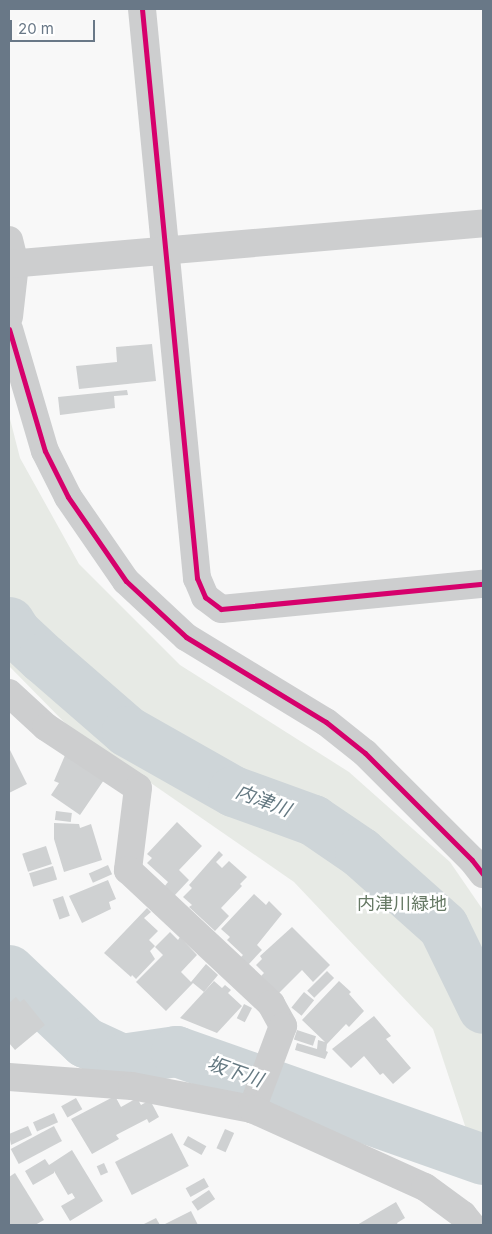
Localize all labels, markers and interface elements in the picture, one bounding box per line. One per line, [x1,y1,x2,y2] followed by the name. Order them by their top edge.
[12,10,98,42] scale bar
[18,19,54,38] text: 20 m
[232,780,294,822] water label: 内津川
[357,893,447,915] park label: 内津川緑地
[204,1052,266,1092] water label: 坂下川

